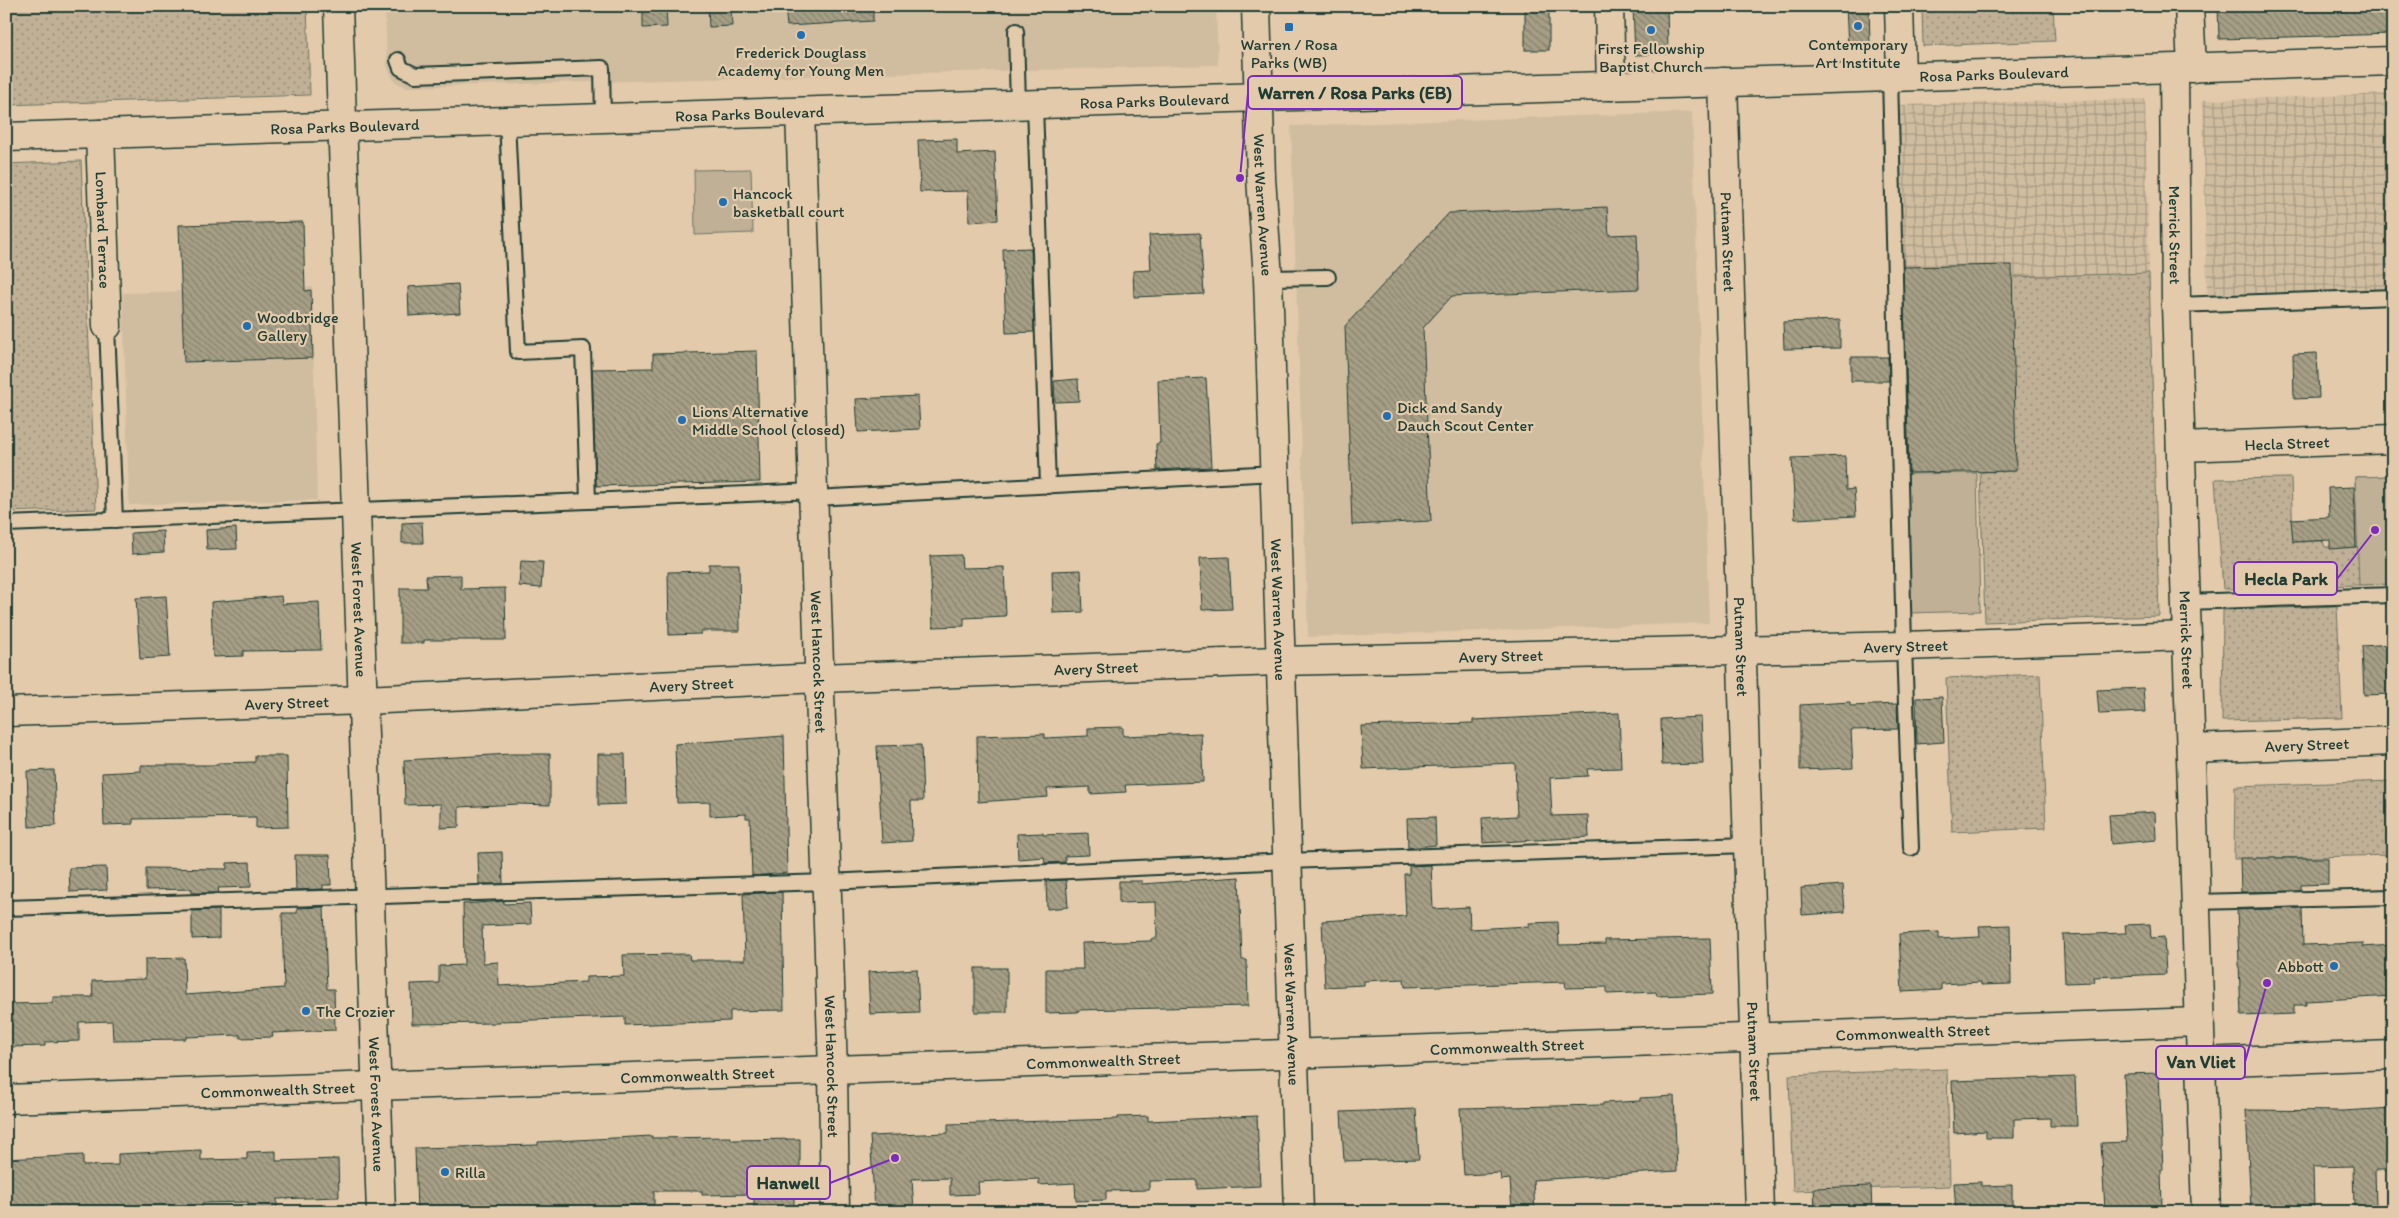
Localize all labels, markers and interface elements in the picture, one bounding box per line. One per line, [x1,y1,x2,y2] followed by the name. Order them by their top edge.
[1852,20,1864,32] marker: Contemporary Art Institute
[1283,21,1295,33] marker: Warren / Rosa Parks (WB)
[1645,24,1657,36] marker: First Fellowship Baptist Church
[795,29,807,41] marker: Frederick Douglass Academy for Young Men
[1240,35,1338,72] place label: Warren / Rosa Parks (WB)
[1808,35,1908,72] place label: Contemporary Art Institute
[1597,39,1705,76] place label: First Fellowship Baptist Church
[718,43,884,80] place label: Frederick Douglass Academy for Young Men
[1919,62,2069,86] street label: Rosa Parks Boulevard
[1248,76,1462,109] callout: Warren / Rosa Parks (EB)
[1258,82,1452,104] text: Warren / Rosa Parks (EB)
[1080,89,1230,113] street label: Rosa Parks Boulevard
[675,102,825,126] street label: Rosa Parks Boulevard
[270,115,420,139] street label: Rosa Parks Boulevard
[1250,133,1277,277] street label: West Warren Avenue
[91,171,115,289] street label: Lombard Terrace
[733,184,845,221] place label: Hancock basketball court
[2165,186,2185,284] street label: Merrick Street
[1717,192,1739,292] street label: Putnam Street
[717,196,729,208] marker: Hancock basketball court
[257,308,339,345] place label: Woodbridge Gallery
[241,320,253,332] marker: Woodbridge Gallery
[1397,398,1534,435] place label: Dick and Sandy Dauch Scout Center
[692,402,845,439] place label: Lions Alternative Middle School (closed)
[1381,410,1393,422] marker: Dick and Sandy Dauch Scout Center
[676,414,688,426] marker: Lions Alternative Middle School (closed)
[2244,432,2330,455] street label: Hecla Street
[1267,538,1290,681] street label: West Warren Avenue
[347,542,371,678] street label: West Forest Avenue
[2234,562,2337,595] callout: Hecla Park
[2244,568,2328,590] text: Hecla Park
[806,590,830,733] street label: West Hancock Street
[2175,590,2198,689] street label: Merrick Street
[1730,596,1752,697] street label: Putnam Street
[1863,635,1948,657] street label: Avery Street
[1458,646,1543,667] street label: Avery Street
[1053,657,1139,679] street label: Avery Street
[649,673,734,696] street label: Avery Street
[244,692,329,714] street label: Avery Street
[2264,734,2350,756] street label: Avery Street
[1280,943,1304,1086] street label: West Warren Avenue
[2278,957,2324,976] place label: Abbott
[2328,960,2340,972] marker: Abbott
[820,995,843,1138] street label: West Hancock Street
[1743,1001,1765,1102] street label: Putnam Street
[316,1002,395,1021] place label: The Crozier
[300,1005,312,1017] marker: The Crozier
[1835,1020,1990,1045] street label: Commonwealth Street
[1430,1035,1585,1059] street label: Commonwealth Street
[365,1036,389,1173] street label: West Forest Avenue
[2156,1046,2245,1079] callout: Van Vliet
[1026,1049,1181,1073] street label: Commonwealth Street
[2166,1051,2236,1073] text: Van Vliet
[620,1063,775,1087] street label: Commonwealth Street
[200,1078,355,1102] street label: Commonwealth Street
[455,1163,486,1182] place label: Rilla
[439,1166,451,1178] marker: Rilla
[747,1166,830,1199] callout: Hanwell
[757,1172,820,1194] text: Hanwell

